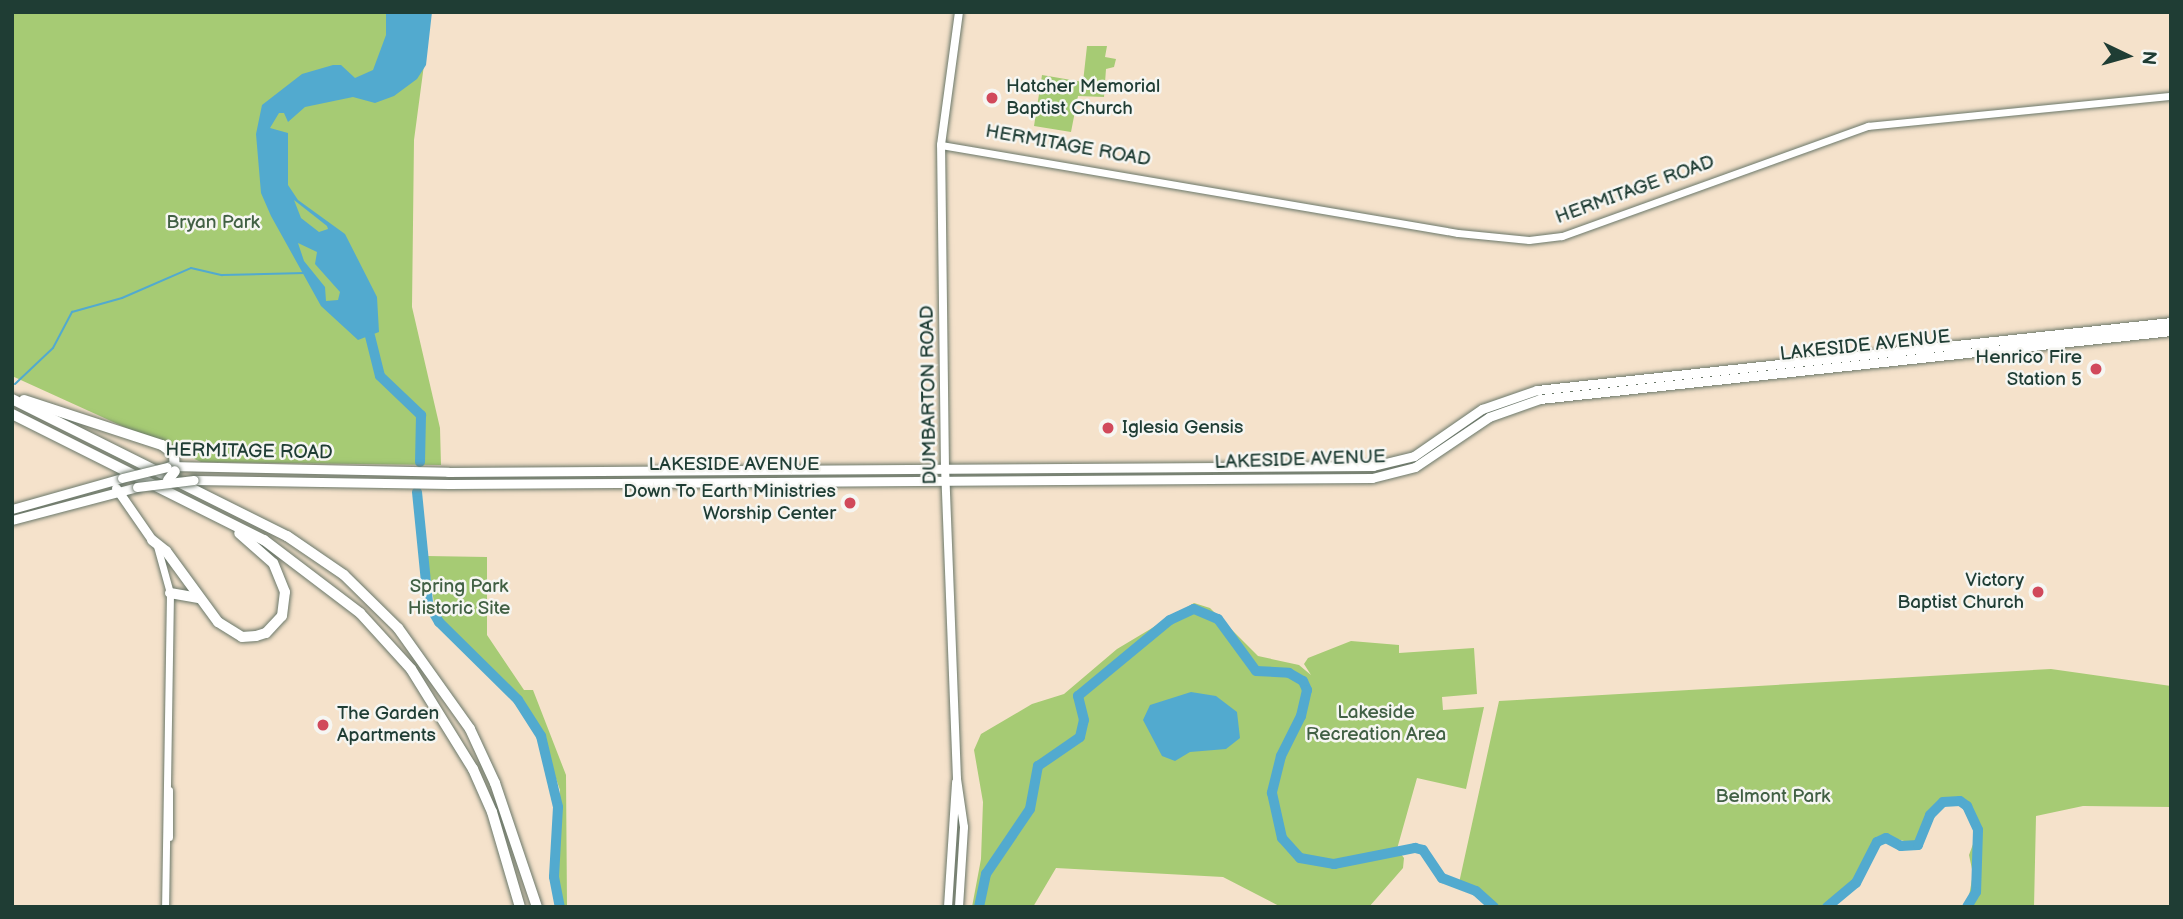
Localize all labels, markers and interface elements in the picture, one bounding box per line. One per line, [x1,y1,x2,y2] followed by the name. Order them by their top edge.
[2092,21,2162,91] north arrow
[2136,50,2160,66] text: N
[1006,76,1160,120] place label: Hatcher Memorial Baptist Church
[984,90,1000,106] marker: Hatcher Memorial Baptist Church
[984,120,1152,172] street label: HERMITAGE ROAD
[1552,151,1718,229] street label: HERMITAGE ROAD
[166,212,260,234] park label: Bryan Park
[916,305,942,485] street label: DUMBARTON ROAD
[1779,326,1951,366] street label: LAKESIDE AVENUE
[1975,347,2082,391] place label: Henrico Fire Station 5
[2088,361,2104,377] marker: Henrico Fire Station 5
[1122,417,1243,439] place label: Iglesia Gensis
[1100,420,1116,436] marker: Iglesia Gensis
[165,439,333,465] street label: HERMITAGE ROAD
[1214,446,1386,474] street label: LAKESIDE AVENUE
[648,454,820,476] street label: LAKESIDE AVENUE
[623,481,836,525] place label: Down To Earth Ministries Worship Center
[842,495,858,511] marker: Down To Earth Ministries Worship Center
[1897,570,2024,614] place label: Victory Baptist Church
[408,576,510,620] park label: Spring Park Historic Site
[2030,584,2046,600] marker: Victory Baptist Church
[1306,702,1446,746] park label: Lakeside Recreation Area
[337,703,439,747] place label: The Garden Apartments
[315,717,331,733] marker: The Garden Apartments
[1716,786,1830,808] park label: Belmont Park

